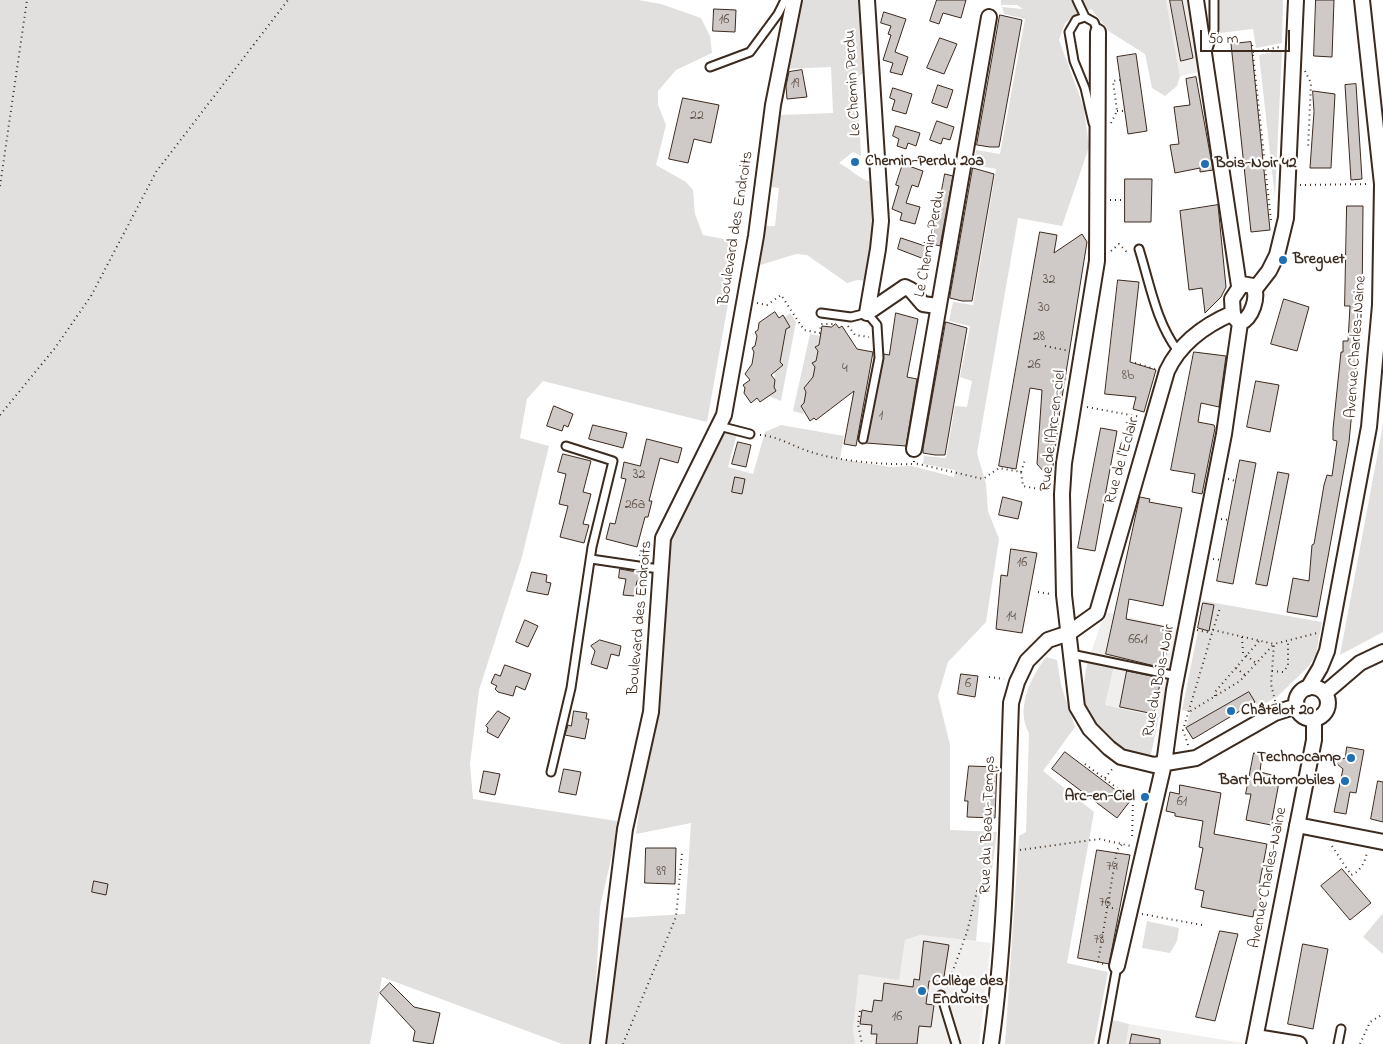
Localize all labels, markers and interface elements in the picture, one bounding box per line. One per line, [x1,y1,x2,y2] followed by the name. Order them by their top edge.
[719,13,729,29] house number: 16
[1203,20,1293,52] scale bar
[1208,28,1238,50] text: 50 m
[842,29,866,137] street label: Le Chemin Perdu
[791,77,799,93] house number: 19
[690,109,704,125] house number: 22
[715,150,759,306] street label: Boulevard des Endroits
[865,152,984,172] place label: Chemin-Perdu 20a
[1215,154,1297,174] place label: Bois-Noir 42
[849,156,861,168] marker: Chemin-Perdu 20a
[1199,158,1211,170] marker: Bois-Noir 42
[911,189,951,299] street label: Le Chemin-Perdu
[1293,250,1345,270] place label: Breguet
[1277,254,1289,266] marker: Breguet
[1043,273,1055,289] house number: 32
[1342,275,1372,419] street label: Avenue Charles-Naine
[1038,301,1050,317] house number: 30
[1033,330,1045,346] house number: 28
[1027,358,1041,374] house number: 26
[842,362,848,378] house number: 4
[1037,369,1071,493] street label: Rue de l'Arc-en-ciel
[1122,369,1134,385] house number: 8b
[879,409,883,425] house number: 1
[1101,415,1145,507] street label: Rue de l'Eclair
[633,468,645,484] house number: 32
[625,498,645,514] house number: 26a
[625,540,657,696] street label: Boulevard des Endroits
[1017,556,1027,572] house number: 16
[1006,610,1016,626] house number: 14
[1140,623,1180,739] street label: Rue du Bois-Noir
[1128,633,1148,649] house number: 66.1
[965,677,971,693] house number: 6
[1241,701,1314,721] place label: Châtelot 20
[1225,705,1237,717] marker: Châtelot 20
[1257,748,1341,768] place label: Technocamp
[1345,752,1357,764] marker: Technocamp
[977,755,1001,895] street label: Rue du Beau-Temps
[1219,771,1335,791] place label: Bart Automobiles
[1339,775,1351,787] marker: Bart Automobiles
[1065,787,1135,807] place label: Arc-en-Ciel
[1139,791,1151,803] marker: Arc-en-Ciel
[1177,795,1187,811] house number: 61
[1246,806,1292,950] street label: Avenue Charles-Naine
[1106,860,1118,876] house number: 74
[656,865,666,881] house number: 89
[1099,896,1111,912] house number: 76
[1093,933,1105,949] house number: 78
[932,972,1004,1010] place label: Collège des Endroits
[916,985,928,997] marker: Collège des Endroits
[892,1010,902,1026] house number: 16

